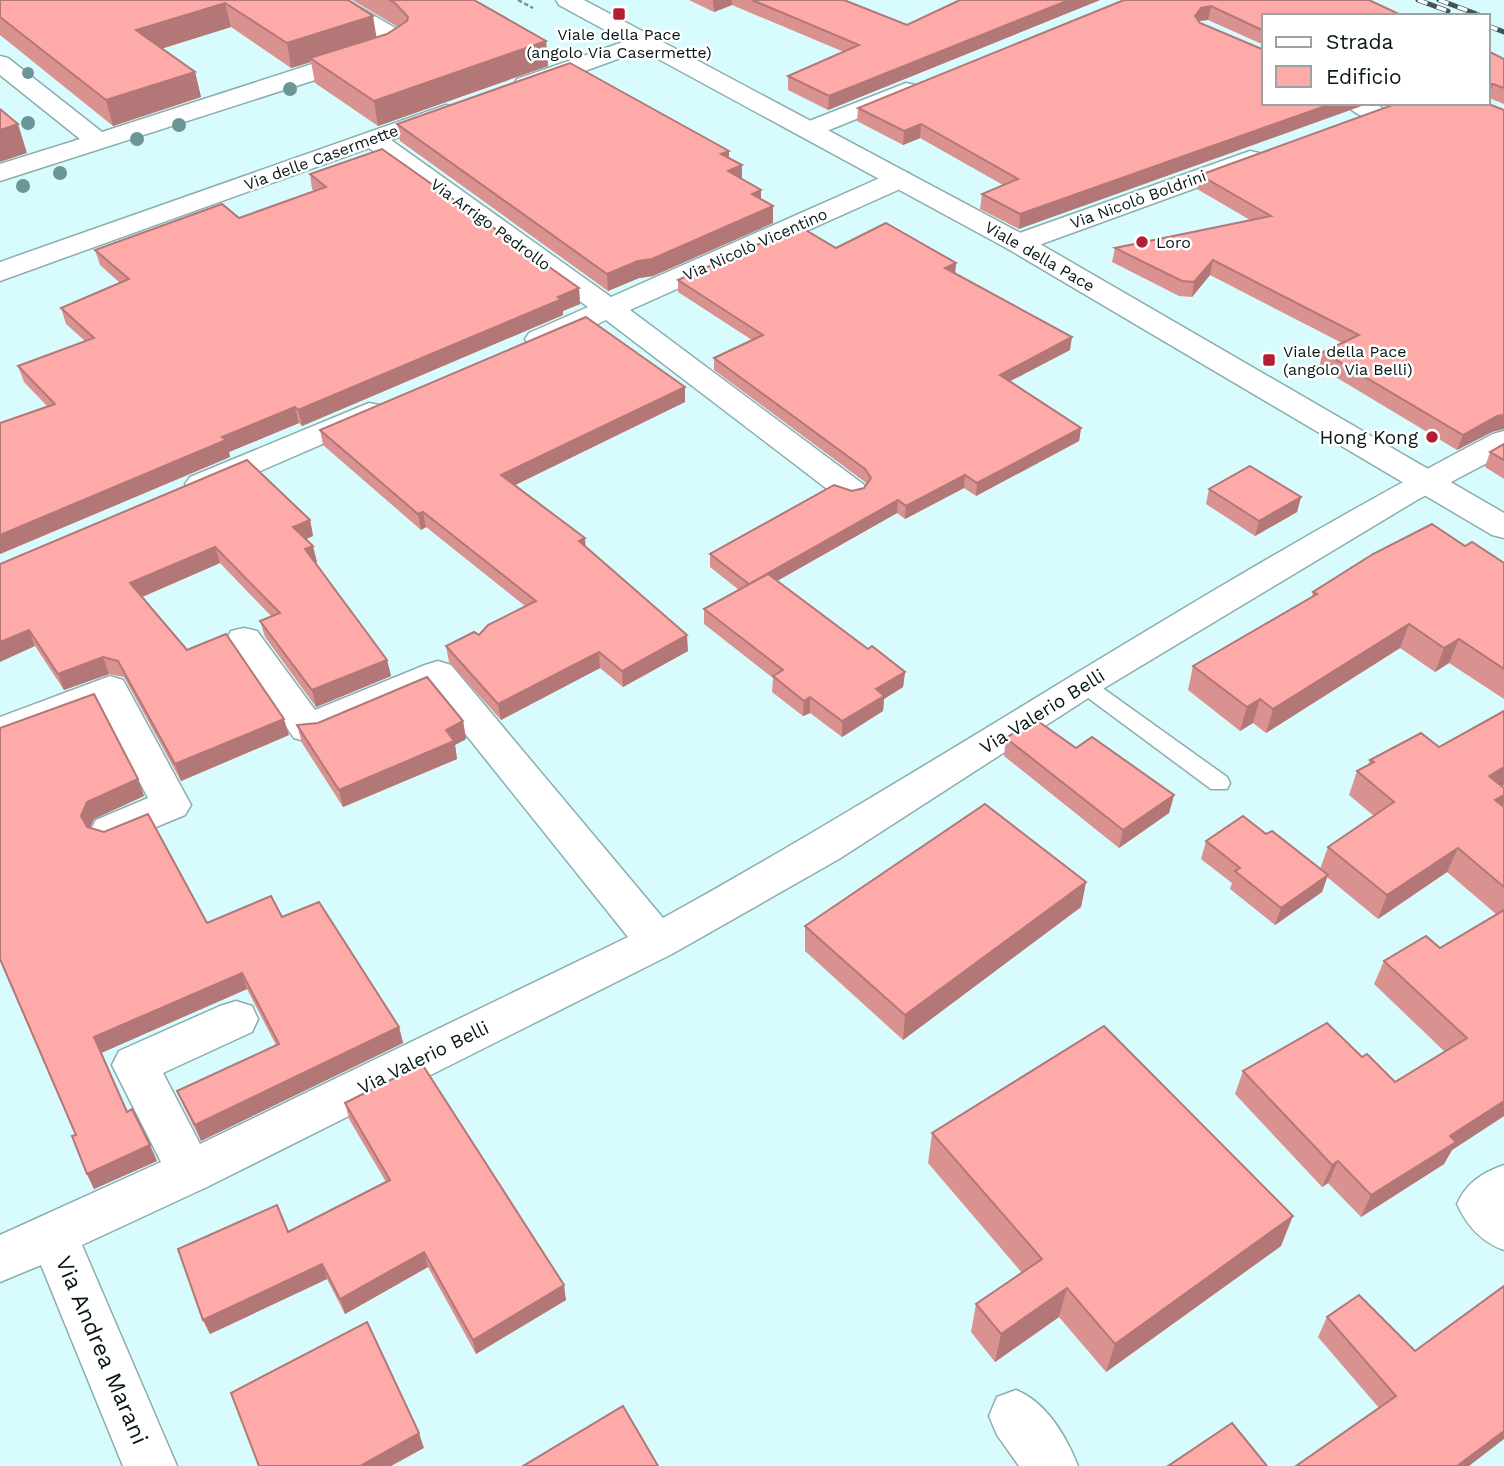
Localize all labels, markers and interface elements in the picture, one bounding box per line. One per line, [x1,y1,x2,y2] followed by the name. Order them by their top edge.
[611,6,627,22] marker: Viale della Pace (angolo Via Casermette)
[1262,14,1490,105] legend
[526,25,712,62] place label: Viale della Pace (angolo Via Casermette)
[1326,29,1394,54] text: Strada
[1326,64,1402,89] text: Edificio
[242,121,401,194] street label: Via delle Casermette
[1068,166,1209,233] street label: Via Nicolò Boldrini
[427,174,554,274] street label: Via Arrigo Pedrollo
[680,204,830,285] street label: Via Nicolò Vicentino
[982,217,1098,296] street label: Viale della Pace
[1156,233,1191,252] place label: Loro
[1134,234,1150,250] marker: Loro
[1283,342,1413,379] place label: Viale della Pace (angolo Via Belli)
[1261,352,1277,368] marker: Viale della Pace (angolo Via Belli)
[1320,426,1419,449] place label: Hong Kong
[1424,429,1440,445] marker: Hong Kong
[976,664,1109,759] street label: Via Valerio Belli
[354,1016,493,1099] street label: Via Valerio Belli
[50,1252,153,1448] street label: Via Andrea Marani

